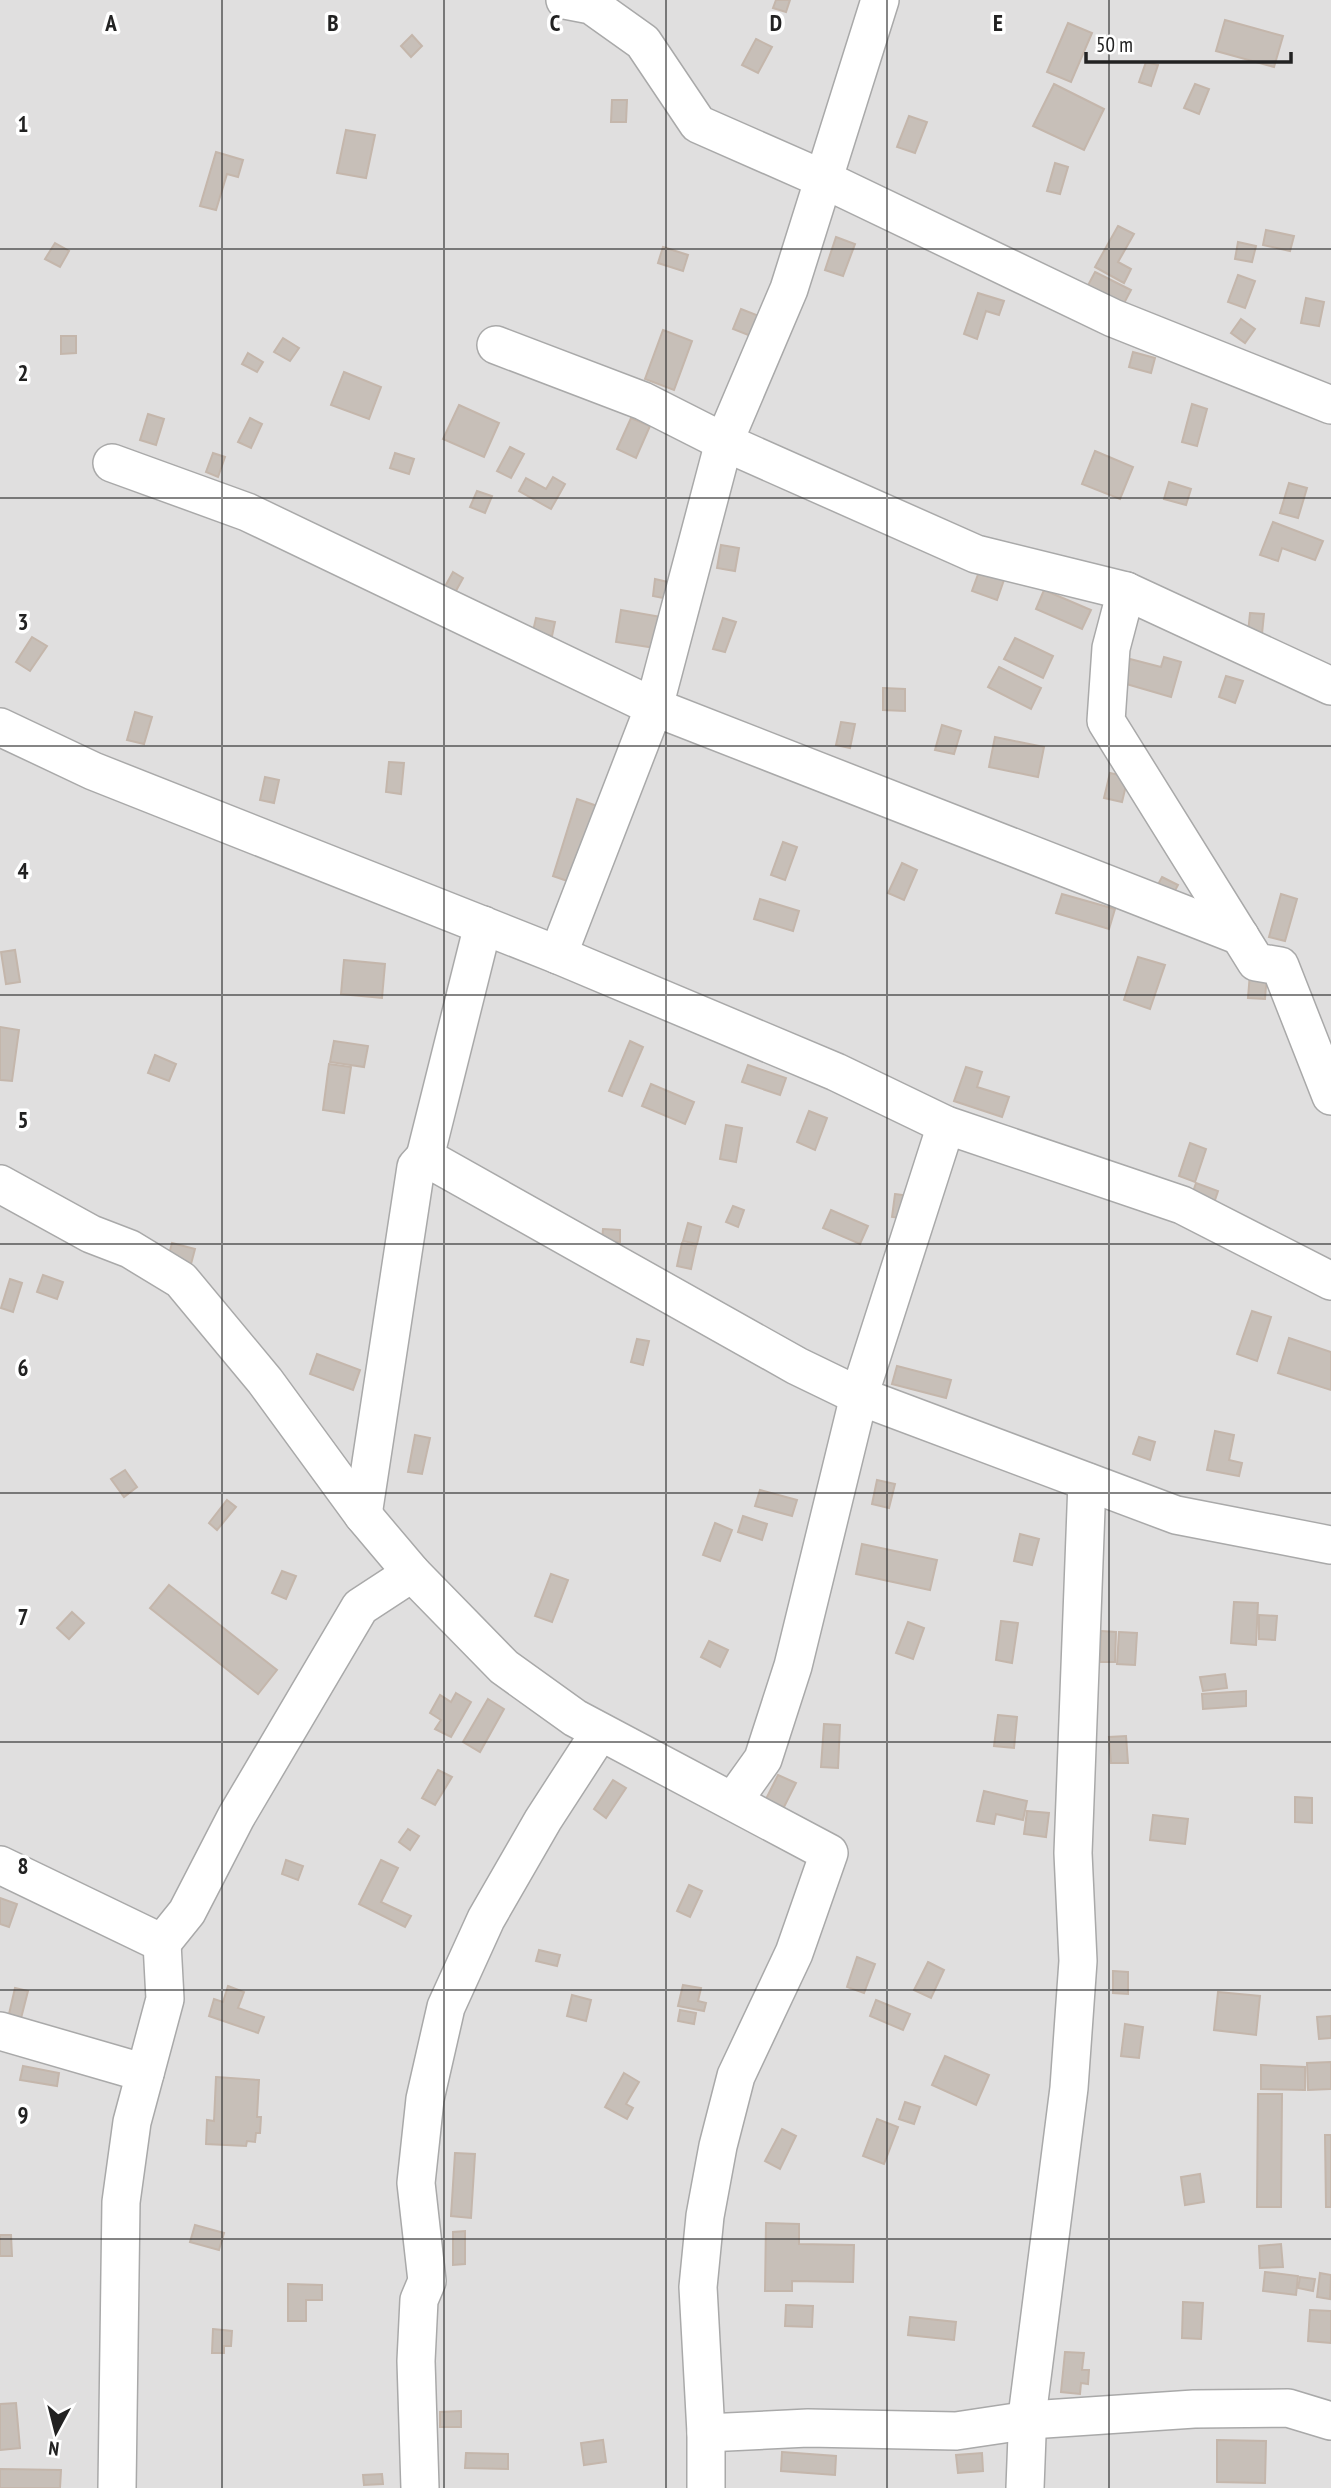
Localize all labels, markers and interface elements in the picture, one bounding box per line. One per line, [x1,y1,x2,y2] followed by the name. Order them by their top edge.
[104,8,117,37] text: A
[327,8,339,37] text: B
[550,8,561,37] text: C
[770,8,782,37] text: D
[993,8,1003,37] text: E
[1086,21,1291,65] scale bar
[1096,31,1133,58] text: 50 m
[18,109,29,138] text: 1
[18,358,29,387] text: 2
[18,607,29,636] text: 3
[18,856,29,885] text: 4
[18,1105,29,1134] text: 5
[18,1353,29,1382] text: 6
[18,1602,29,1631] text: 7
[18,1851,29,1880] text: 8
[18,2100,29,2129] text: 9
[21,2397,91,2467] north arrow
[47,2436,60,2461] text: N

